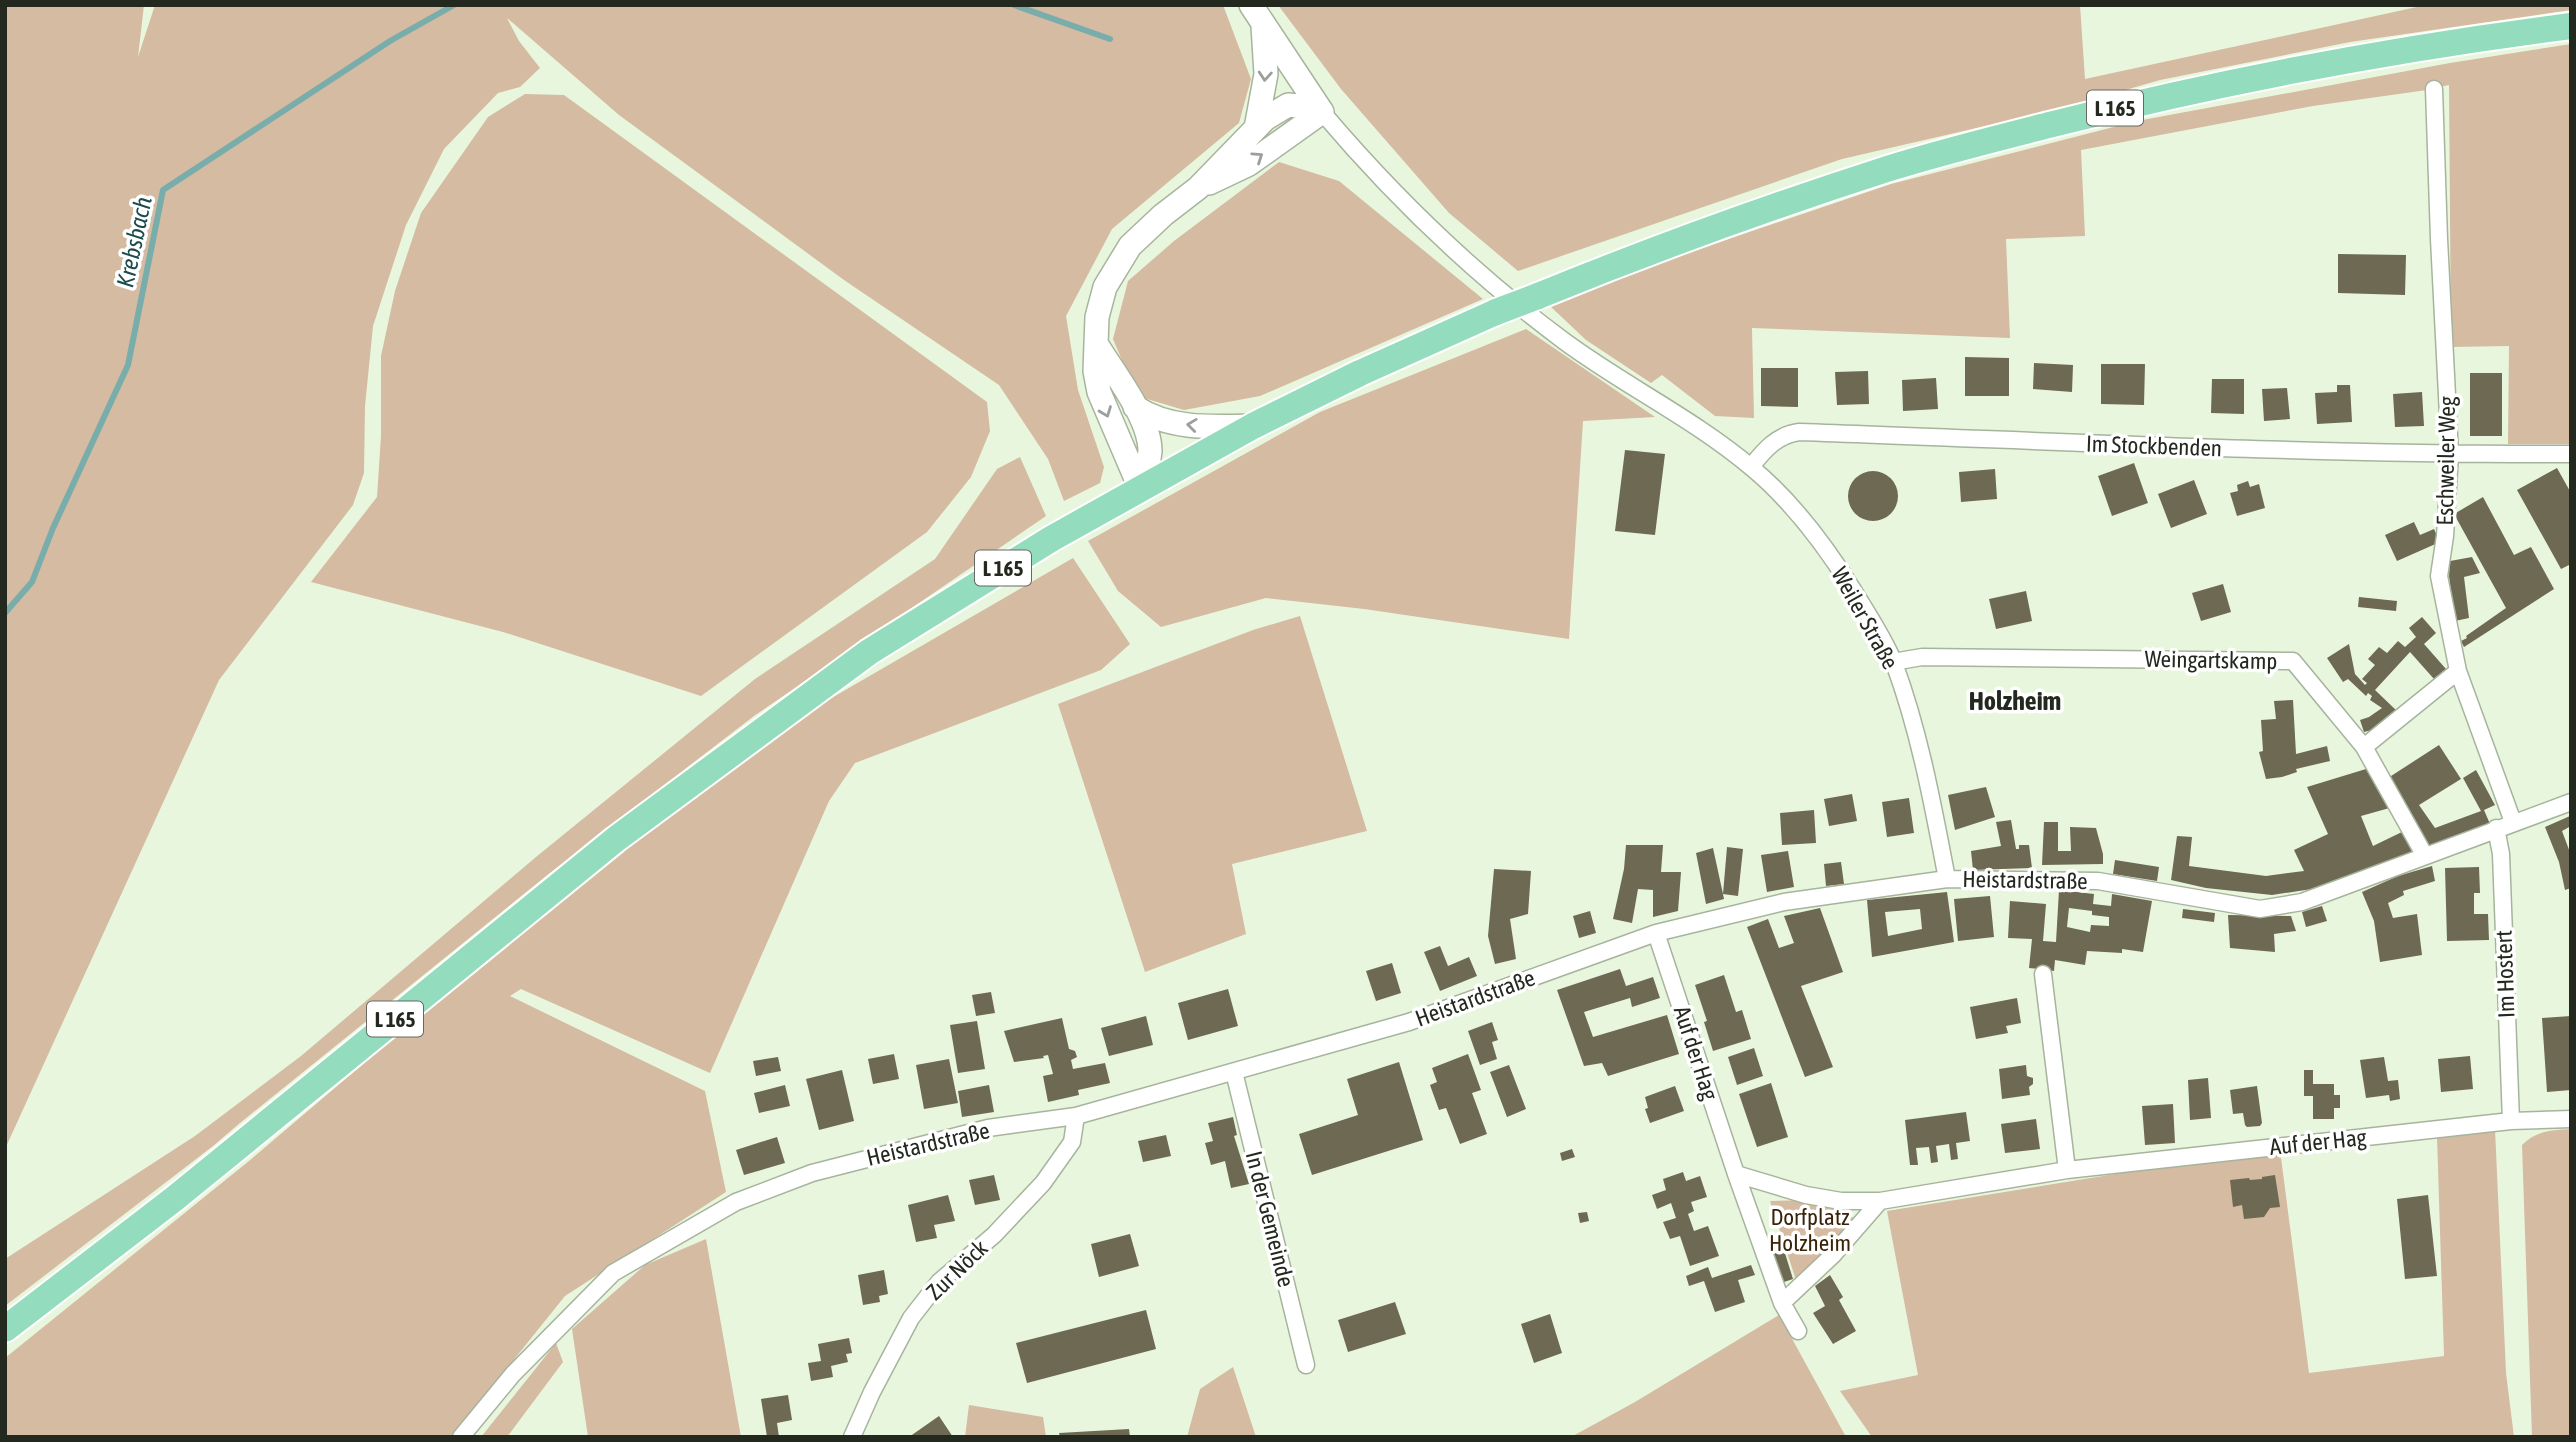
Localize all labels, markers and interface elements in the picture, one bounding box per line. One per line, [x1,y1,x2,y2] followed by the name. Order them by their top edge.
[1258,71,1273,82] one-way arrow
[2087,90,2143,126] road number: L 165
[1251,152,1264,165] one-way arrow
[111,194,157,290] water label: Krebsbach
[2432,396,2460,526] street label: Eschweiler Weg
[1098,405,1112,417] one-way arrow
[1186,418,1198,433] one-way arrow
[2086,431,2222,461] street label: Im Stockbenden
[975,550,1031,586] road number: L 165
[1826,562,1904,674] street label: Weiler Straße
[2144,646,2278,674] street label: Weingartskamp
[1969,686,2061,716] district label: Holzheim
[1962,866,2088,894] street label: Heistardstraße
[2490,930,2520,1018] street label: Im Hostert
[1412,964,1538,1032] street label: Heistardstraße
[367,1002,423,1036] road number: L 165
[1669,1003,1723,1103] street label: Auf der Hag
[864,1117,992,1171] street label: Heistardstraße
[2268,1124,2368,1160] street label: Auf der Hag
[1241,1148,1299,1290] street label: In der Gemeinde
[1769,1204,1851,1256] park label: Dorfplatz Holzheim
[921,1235,993,1305] street label: Zur Nöck

